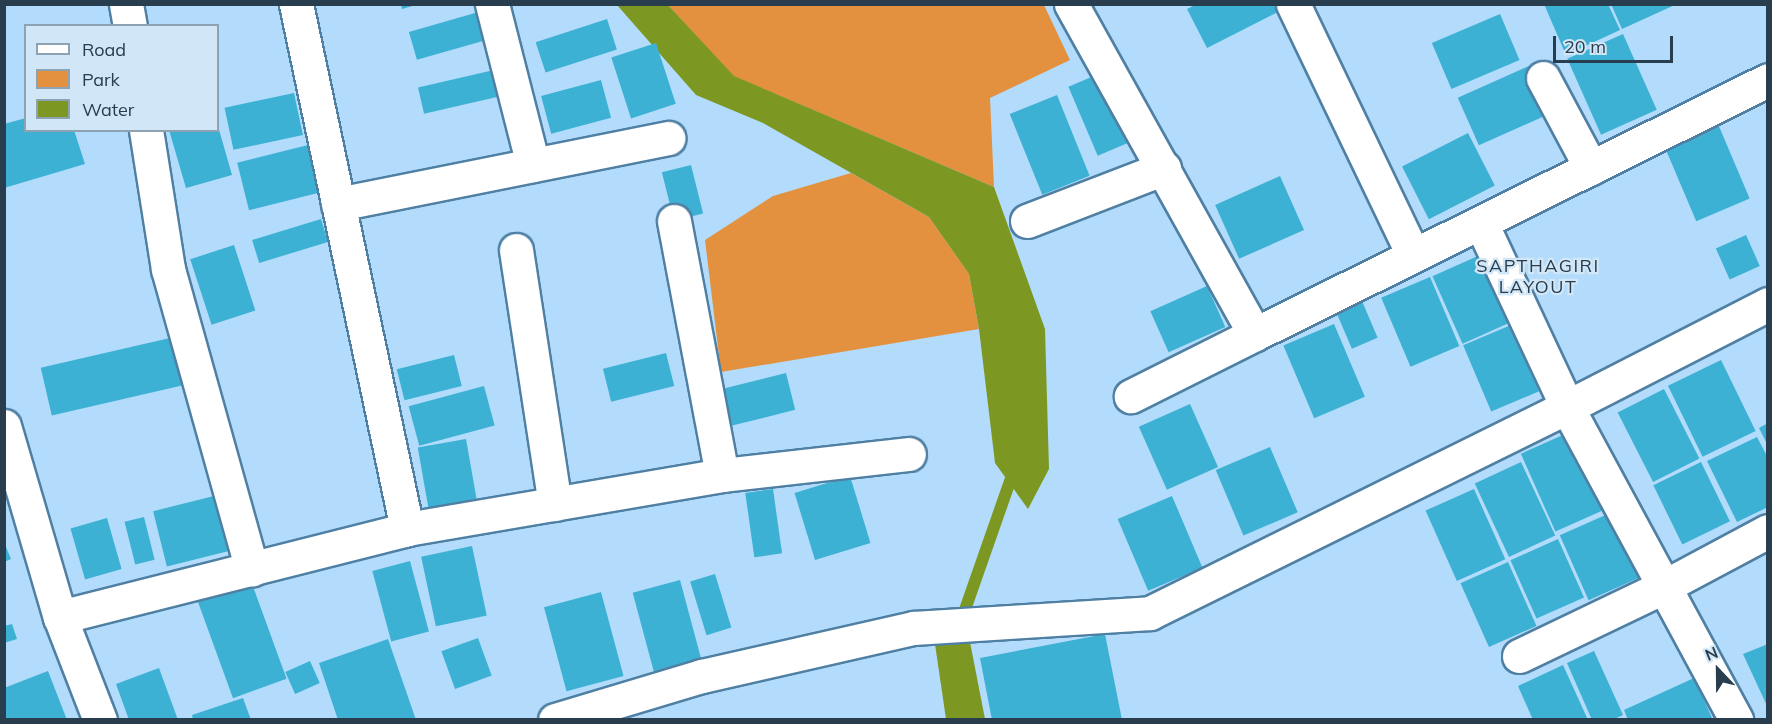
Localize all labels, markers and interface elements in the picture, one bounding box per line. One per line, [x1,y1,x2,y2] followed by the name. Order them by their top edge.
[24,24,219,132] legend
[1556,24,1676,62] scale bar
[1564,35,1606,58] text: 20 m
[82,38,126,61] text: Road
[82,68,120,91] text: Park
[82,98,134,121] text: Water
[1476,256,1600,298] district label: SAPTHAGIRI LAYOUT
[1688,640,1748,700] north arrow
[1702,642,1721,665] text: N

